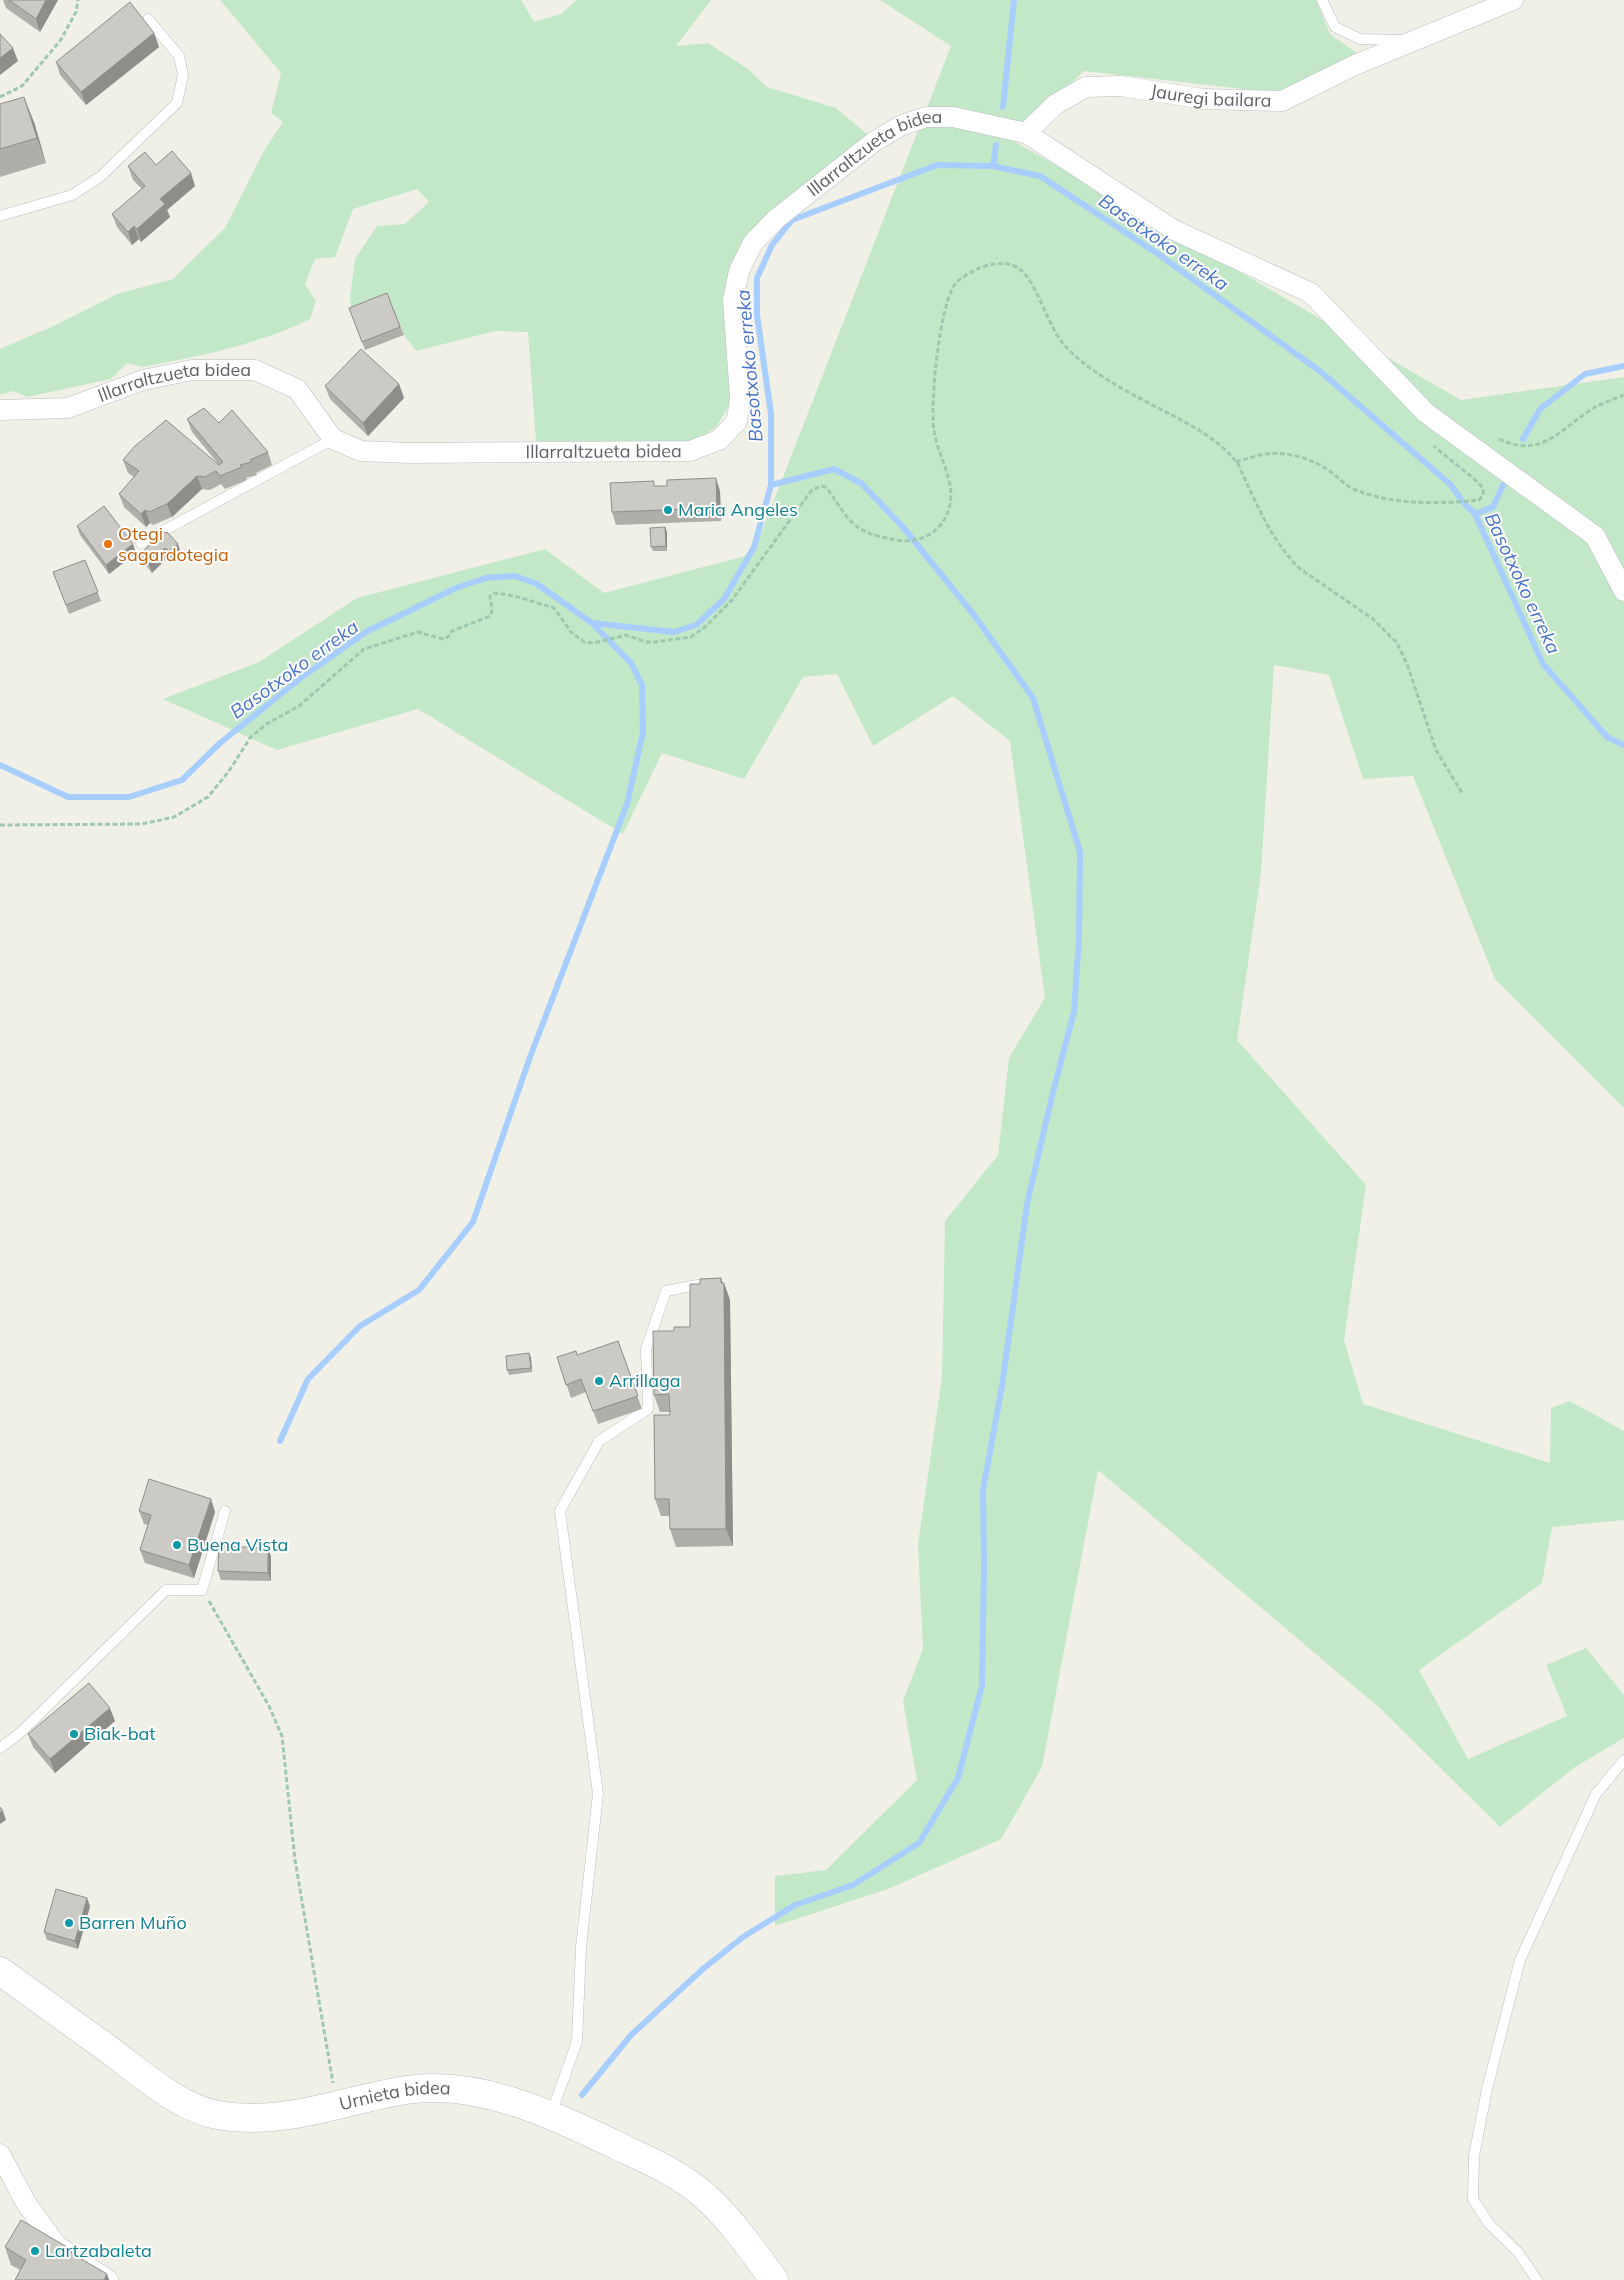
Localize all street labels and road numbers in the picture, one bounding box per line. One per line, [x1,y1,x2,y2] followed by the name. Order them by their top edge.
[1149,79,1272,112] street label: Jauregi bailara
[802,105,942,201] street label: Illarraltzueta bidea
[95,358,251,407] street label: Illarraltzueta bidea
[525,439,682,463] street label: Illarraltzueta bidea
[337,2076,451,2115] street label: Urnieta bidea

